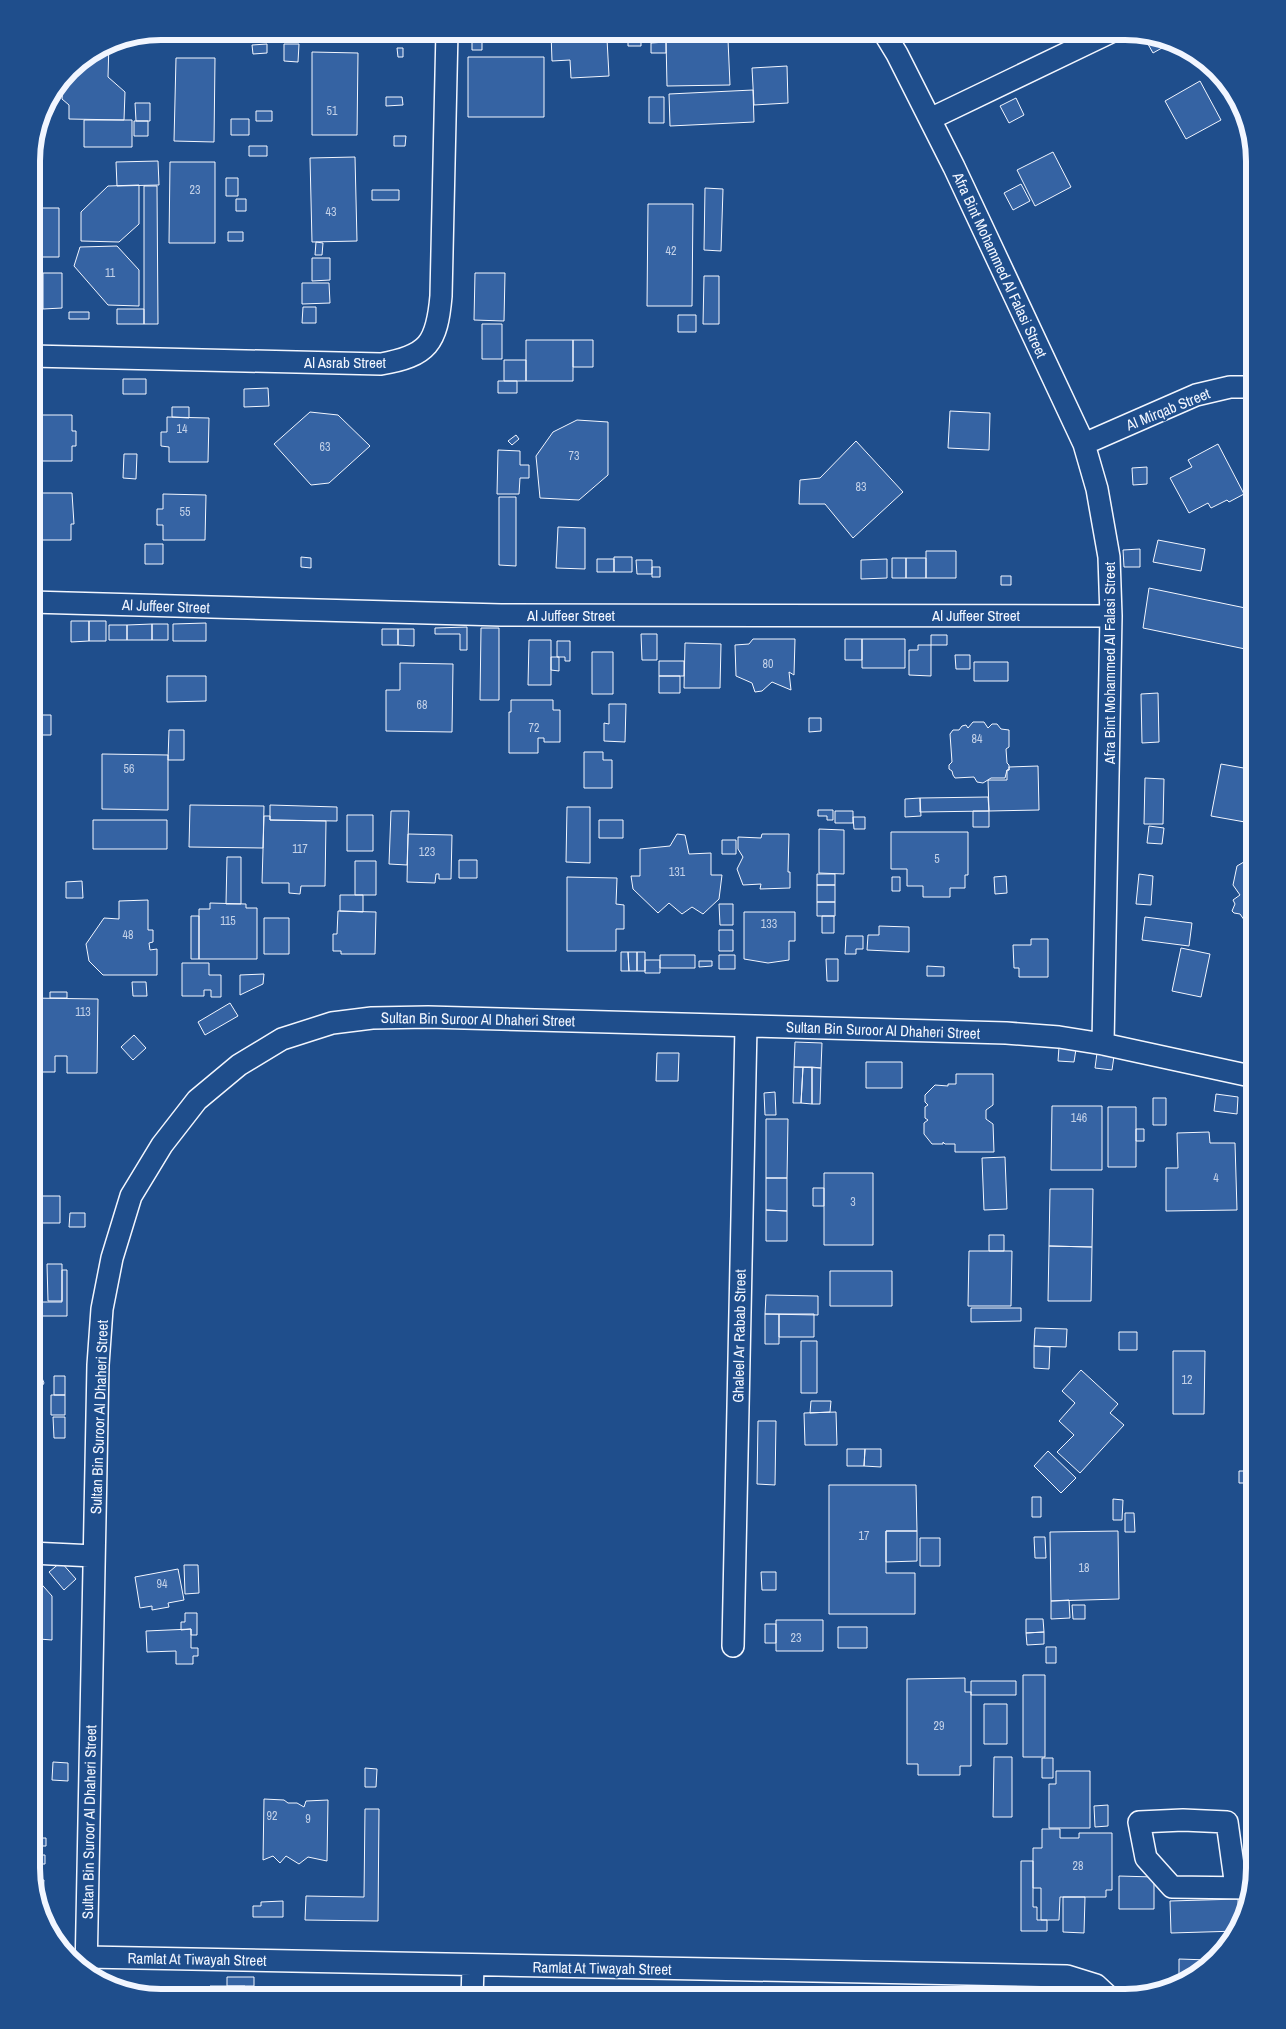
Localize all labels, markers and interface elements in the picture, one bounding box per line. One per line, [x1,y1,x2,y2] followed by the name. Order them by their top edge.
[327,103,338,119] house number: 51
[947,168,1053,362] street label: Afra Bint Mohammed Al Falasi Street
[190,182,200,198] house number: 23
[326,204,336,220] house number: 43
[666,243,676,259] house number: 42
[105,265,116,281] house number: 11
[303,352,387,373] street label: Al Asrab Street
[1122,382,1214,436] street label: Al Mirqab Street
[177,421,188,437] house number: 14
[320,439,330,455] house number: 63
[569,448,579,464] house number: 73
[856,479,866,495] house number: 83
[180,504,191,520] house number: 55
[1099,561,1120,765] street label: Afra Bint Mohammed Al Falasi Street
[121,594,211,618] street label: Al Juffeer Street
[526,605,616,626] street label: Al Juffeer Street
[931,605,1021,626] street label: Al Juffeer Street
[763,656,773,672] house number: 80
[417,697,427,713] house number: 68
[529,720,539,736] house number: 72
[972,731,983,747] house number: 84
[124,761,134,777] house number: 56
[292,841,308,857] house number: 117
[419,844,435,860] house number: 123
[934,851,940,867] house number: 5
[669,864,686,880] house number: 131
[220,913,236,929] house number: 115
[761,916,777,932] house number: 133
[123,927,133,943] house number: 48
[75,1004,91,1020] house number: 113
[381,1007,576,1031] street label: Sultan Bin Suroor Al Dhaheri Street
[786,1016,981,1044] street label: Sultan Bin Suroor Al Dhaheri Street
[1071,1110,1087,1126] house number: 146
[1213,1170,1219,1186] house number: 4
[850,1194,856,1210] house number: 3
[727,1269,751,1403] street label: Ghaleel Ar Rabab Street
[85,1319,113,1514] street label: Sultan Bin Suroor Al Dhaheri Street
[1182,1372,1192,1388] house number: 12
[859,1528,870,1544] house number: 17
[1079,1560,1089,1576] house number: 18
[157,1576,168,1592] house number: 94
[791,1630,801,1646] house number: 23
[934,1718,944,1734] house number: 29
[77,1724,101,1919] street label: Sultan Bin Suroor Al Dhaheri Street
[267,1808,277,1824] house number: 92
[305,1811,311,1827] house number: 9
[1073,1858,1083,1874] house number: 28
[127,1947,267,1971] street label: Ramlat At Tiwayah Street
[532,1956,672,1980] street label: Ramlat At Tiwayah Street

